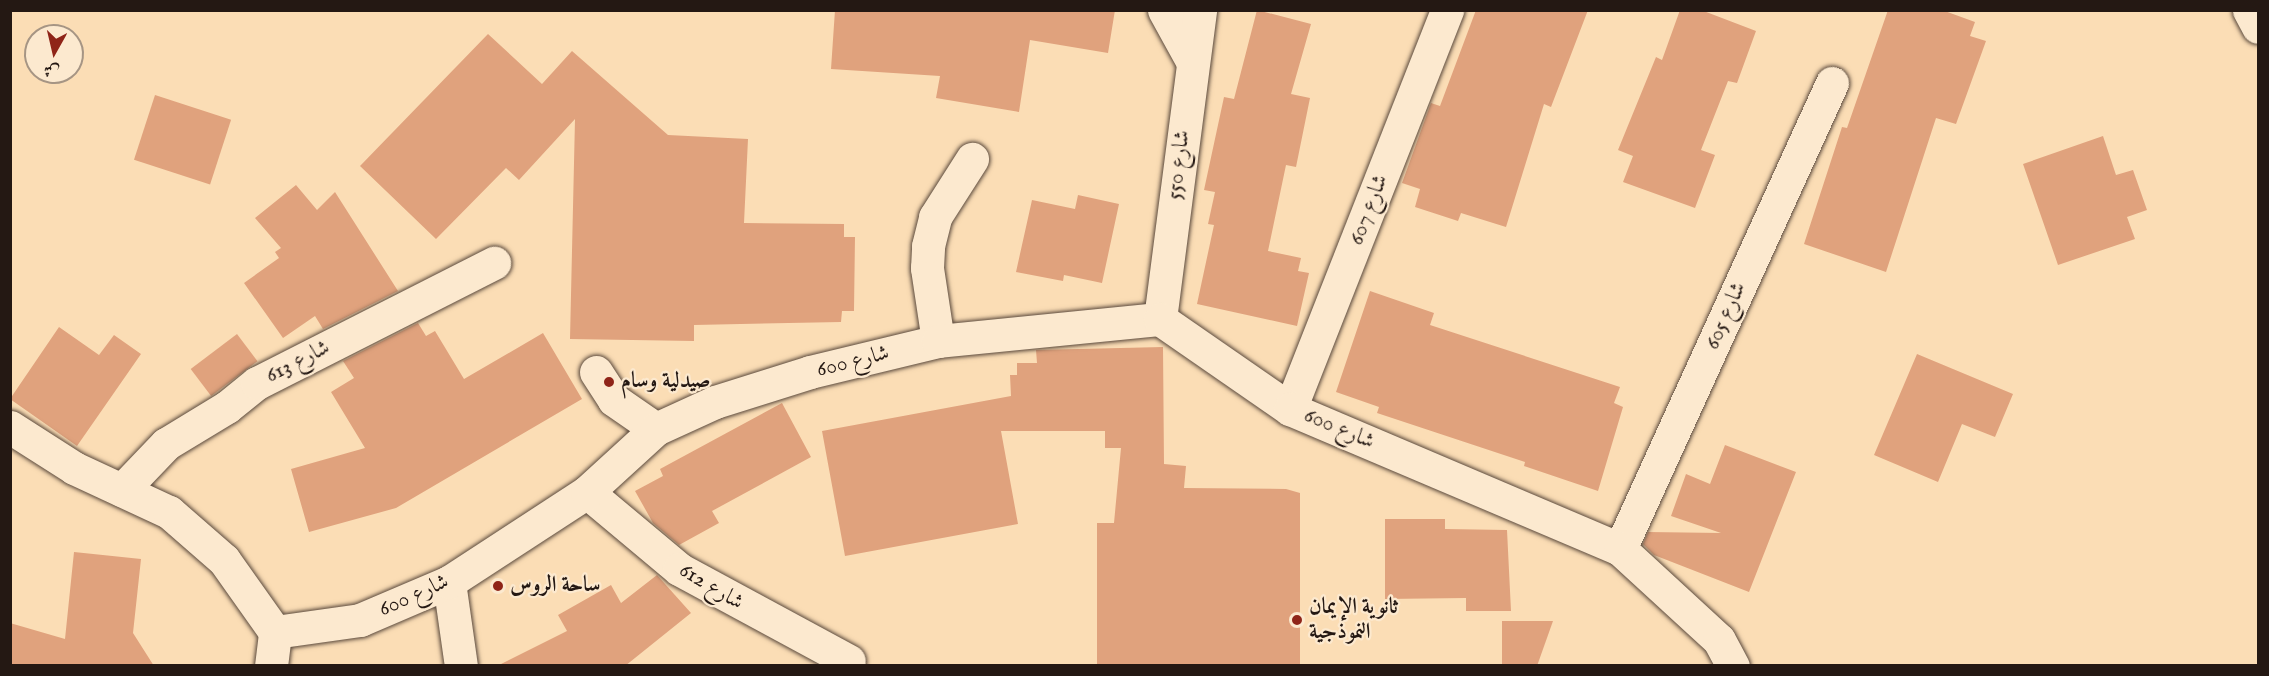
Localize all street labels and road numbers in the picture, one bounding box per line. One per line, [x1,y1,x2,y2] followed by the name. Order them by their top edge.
[1162,129,1196,201] street label: شارع 550
[1344,171,1394,249] street label: شارع 607
[1699,278,1753,354] street label: شارع 605
[261,335,335,389] street label: شارع 613
[814,340,892,384] street label: شارع 600
[1300,402,1378,456] street label: شارع 600
[674,557,748,617] street label: شارع 612
[375,569,453,623] street label: شارع 600

